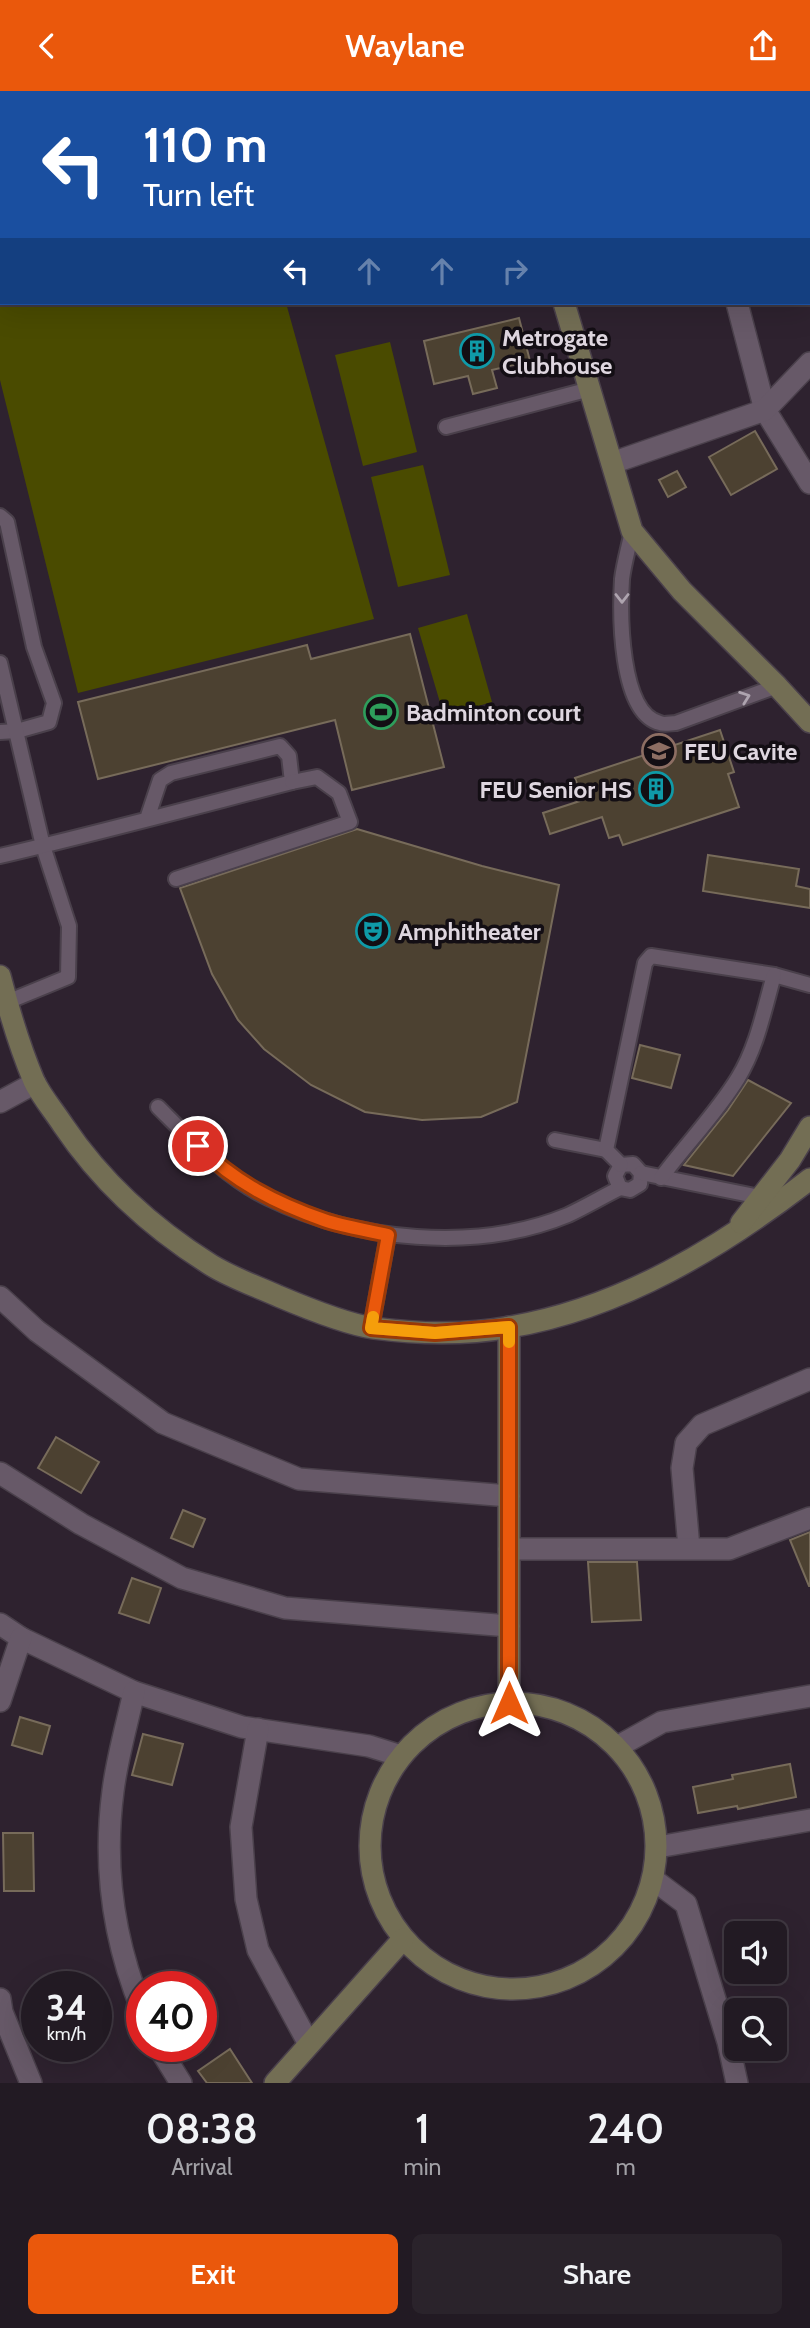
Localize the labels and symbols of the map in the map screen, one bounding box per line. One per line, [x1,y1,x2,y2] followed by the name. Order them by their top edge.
[502,323,612,380] place label: Metrogate Clubhouse
[458,332,496,370] building icon: Metrogate Clubhouse
[614,593,630,604] one-way arrow
[738,692,750,706] one-way arrow
[362,693,400,731] sports icon: Badminton court
[406,698,581,727] place label: Badminton court
[640,732,678,770] school or university icon: FEU Cavite
[684,737,797,766] place label: FEU Cavite
[637,770,675,808] building icon: FEU Senior HS
[479,775,632,804] place label: FEU Senior HS
[354,912,392,950] theatre icon: Amphitheater
[398,917,541,946] place label: Amphitheater
[168,1116,228,1176] pin
[472,1666,546,1740] position arrow
[126,1971,217,2062] speed limit sign: 40

